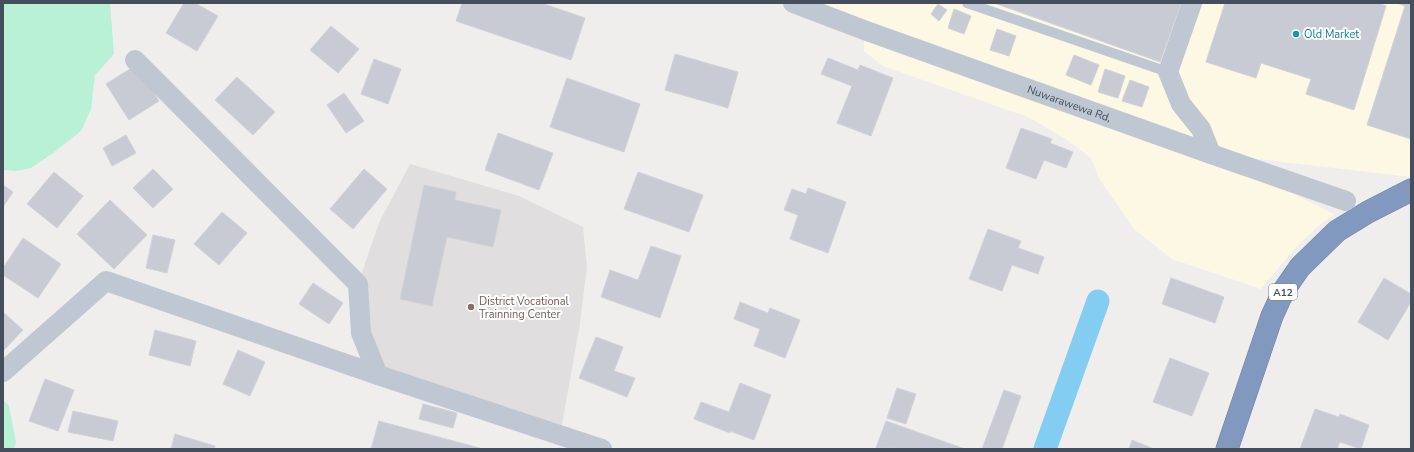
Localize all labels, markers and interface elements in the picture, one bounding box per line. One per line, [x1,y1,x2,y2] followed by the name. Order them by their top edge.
[1304,27,1359,42] place label: Old Market
[1291,29,1301,39] marker: Old Market
[1025,82,1113,126] street label: Nuwarawewa Rd,
[1269,284,1297,300] road number: A12
[479,294,570,322] place label: District Vocational Trainning Center
[466,302,476,312] marker: District Vocational Trainning Center

